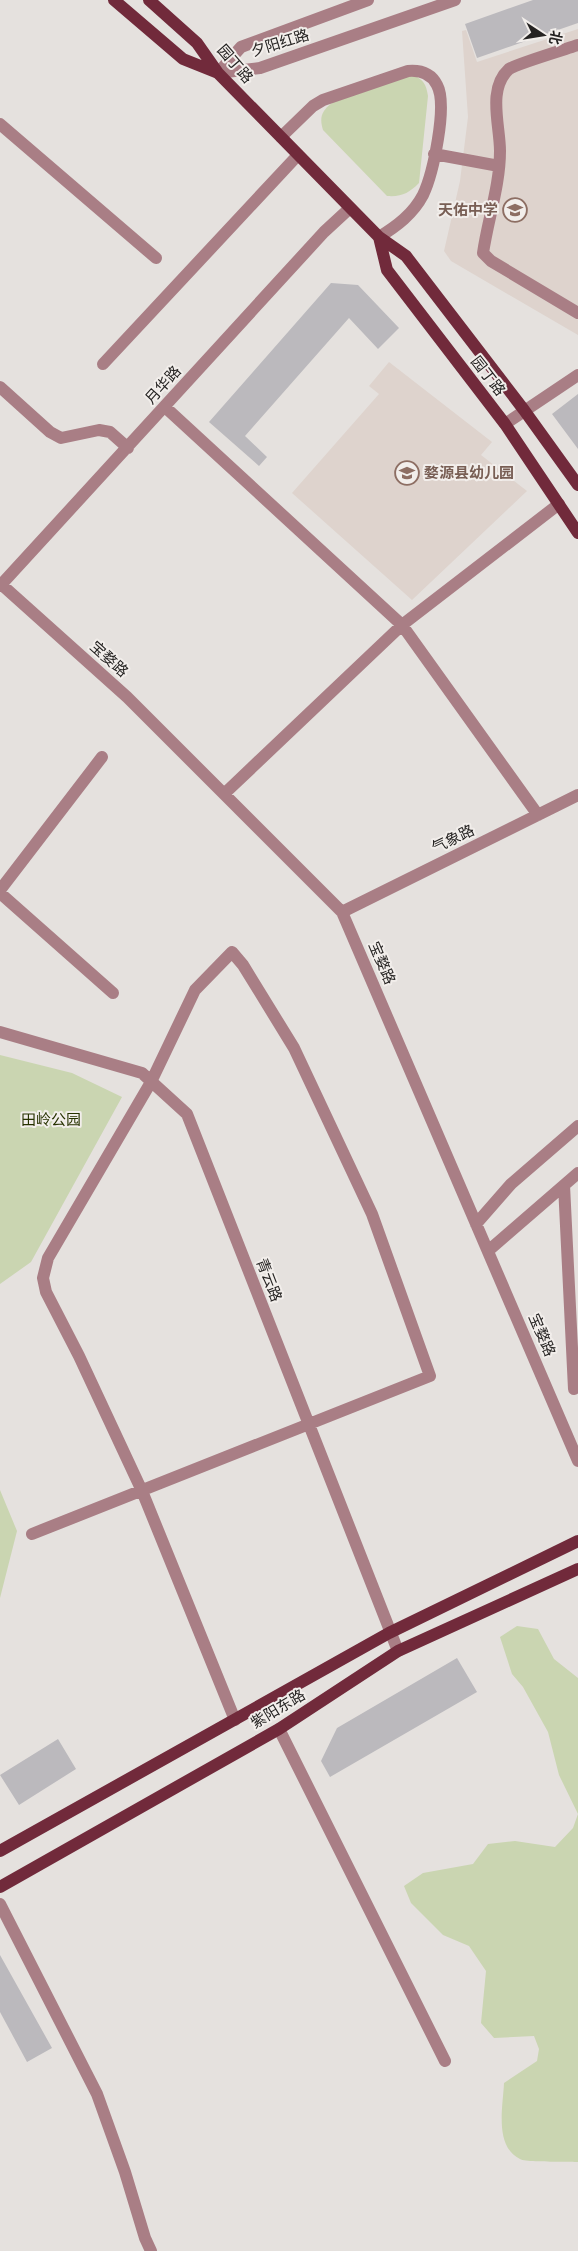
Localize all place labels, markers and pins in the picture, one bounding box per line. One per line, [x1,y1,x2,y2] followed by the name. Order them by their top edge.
[502,197,528,223] school or university icon: 天佑中学
[438,199,498,220] place label: 天佑中学
[394,460,420,486] school or university icon: 婺源县幼儿园
[424,462,514,483] place label: 婺源县幼儿园

